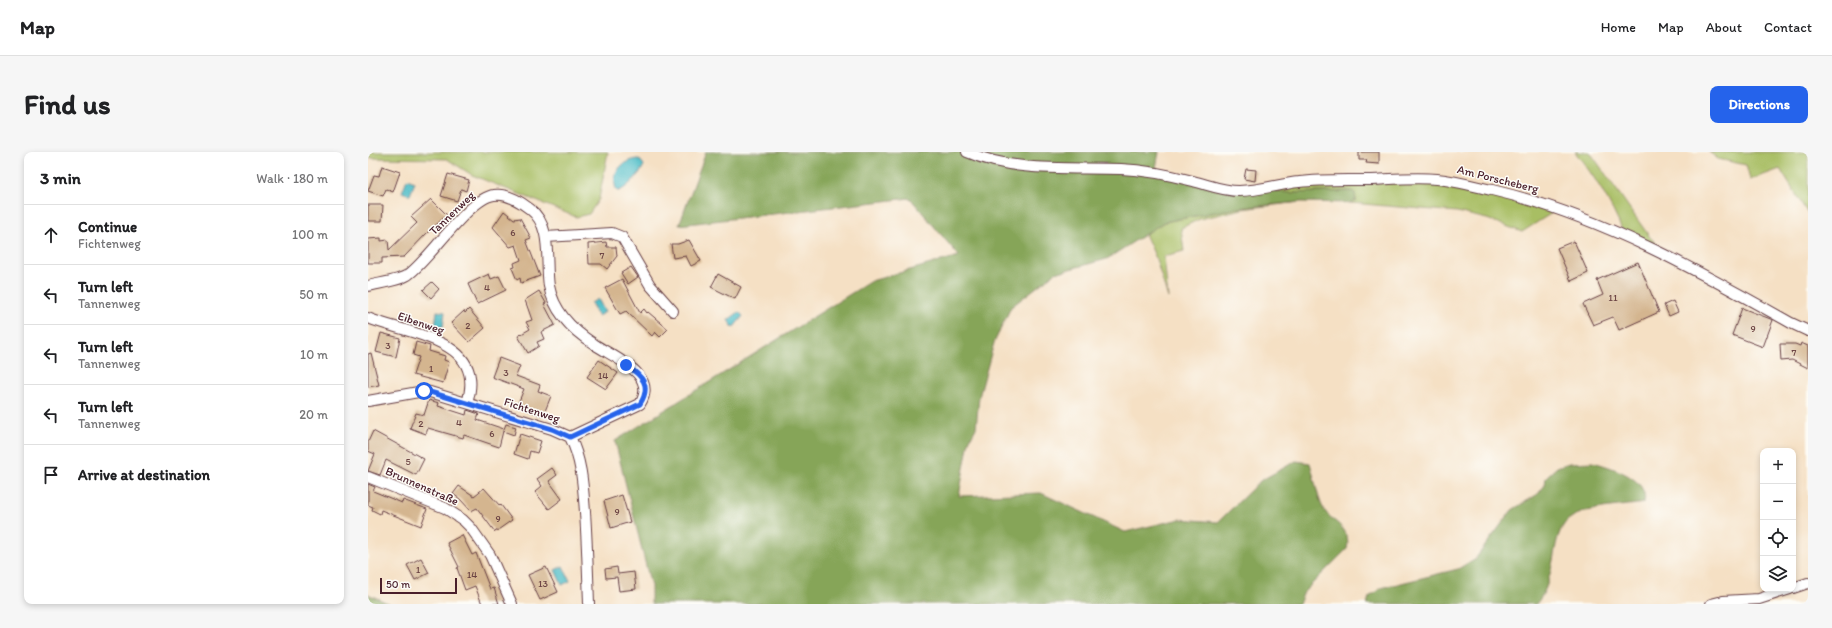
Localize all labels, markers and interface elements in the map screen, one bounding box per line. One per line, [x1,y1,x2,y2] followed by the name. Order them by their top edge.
[20,16,55,39] text: Map
[1601,19,1636,36] text: Home
[1658,19,1684,36] text: Map
[1706,19,1742,36] text: About
[1764,19,1812,36] text: Contact
[1710,86,1808,123] button: Directions
[24,87,111,121] text: Find us
[1456,162,1541,196] street label: Am Porscheberg
[40,168,81,188] text: 3 min
[256,171,328,186] text: Walk · 180 m
[426,187,478,238] street label: Tannenweg
[78,218,137,236] text: Continue
[40,224,62,246] icon: ahead
[510,226,516,239] house number: 6
[292,227,328,242] text: 100 m
[78,236,141,251] text: Fichtenweg
[600,249,605,262] house number: 7
[78,278,133,296] text: Turn left
[484,281,490,294] house number: 4
[40,284,62,306] icon: left
[299,287,328,302] text: 50 m
[1608,291,1618,304] house number: 11
[78,296,140,311] text: Tannenweg
[396,309,447,338] street label: Eibenweg
[465,319,471,332] house number: 2
[1750,322,1756,335] house number: 9
[78,338,133,356] text: Turn left
[385,339,391,352] house number: 3
[40,344,62,366] icon: left
[1792,346,1797,359] house number: 7
[300,347,328,362] text: 10 m
[78,356,140,371] text: Tannenweg
[617,356,635,374] route end
[429,362,434,375] house number: 1
[503,366,509,379] house number: 3
[598,369,608,382] house number: 14
[415,382,433,400] route start
[502,394,563,426] street label: Fichtenweg
[78,398,133,416] text: Turn left
[40,404,62,426] icon: left
[299,407,328,422] text: 20 m
[78,416,140,431] text: Tannenweg
[456,416,462,429] house number: 4
[418,417,424,430] house number: 2
[489,427,495,440] house number: 6
[1760,448,1796,592] map controls
[1760,448,1796,484] button: +
[405,455,411,468] house number: 5
[40,464,62,486] icon: arrive
[383,464,461,509] street label: Brunnenstraße
[78,466,210,484] text: Arrive at destination
[1760,484,1796,520] button: −
[614,505,620,518] house number: 9
[495,512,501,525] house number: 9
[1760,520,1796,556] button: locate
[1760,556,1796,592] button: layers
[416,563,421,576] house number: 1
[467,568,477,581] house number: 14
[380,576,457,595] scale bar
[538,577,549,590] house number: 13
[386,578,410,591] text: 50 m

